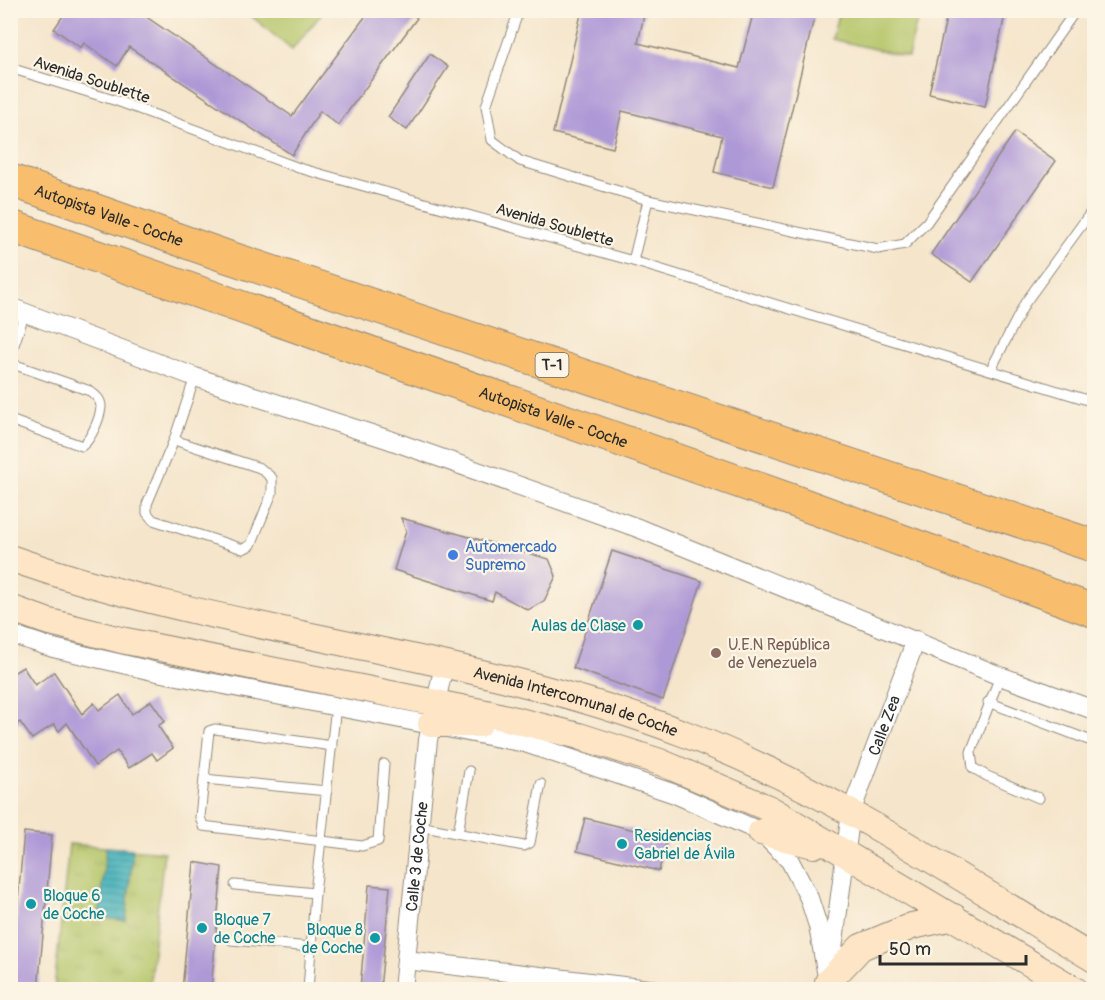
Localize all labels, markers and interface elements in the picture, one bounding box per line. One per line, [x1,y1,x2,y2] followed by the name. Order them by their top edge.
[31,52,152,108] street label: Avenida Soublette
[32,180,186,251] street label: Autopista Valle - Coche
[494,199,616,251] street label: Avenida Soublette
[536,353,568,377] road number: T-1
[476,382,630,453] street label: Autopista Valle - Coche
[465,537,557,575] place label: Automercado Supremo
[446,548,460,562] marker: Automercado Supremo
[531,616,626,636] place label: Aulas de Clase
[631,618,645,632] marker: Aulas de Clase
[728,635,830,673] place label: U.E.N República de Venezuela
[709,646,723,660] marker: U.E.N República de Venezuela
[471,662,681,741] street label: Avenida Intercomunal de Coche
[864,693,905,758] street label: Calle Zea
[402,801,433,913] street label: Calle 3 de Coche
[634,826,735,864] place label: Residencias Gabriel de Ávila
[615,837,629,851] marker: Residencias Gabriel de Ávila
[43,886,104,924] place label: Bloque 6 de Coche
[24,897,38,911] marker: Bloque 6 de Coche
[214,910,275,948] place label: Bloque 7 de Coche
[302,920,363,958] place label: Bloque 8 de Coche
[195,921,209,935] marker: Bloque 7 de Coche
[880,928,1026,966] scale bar
[368,931,382,945] marker: Bloque 8 de Coche
[889,938,931,961] text: 50 m

